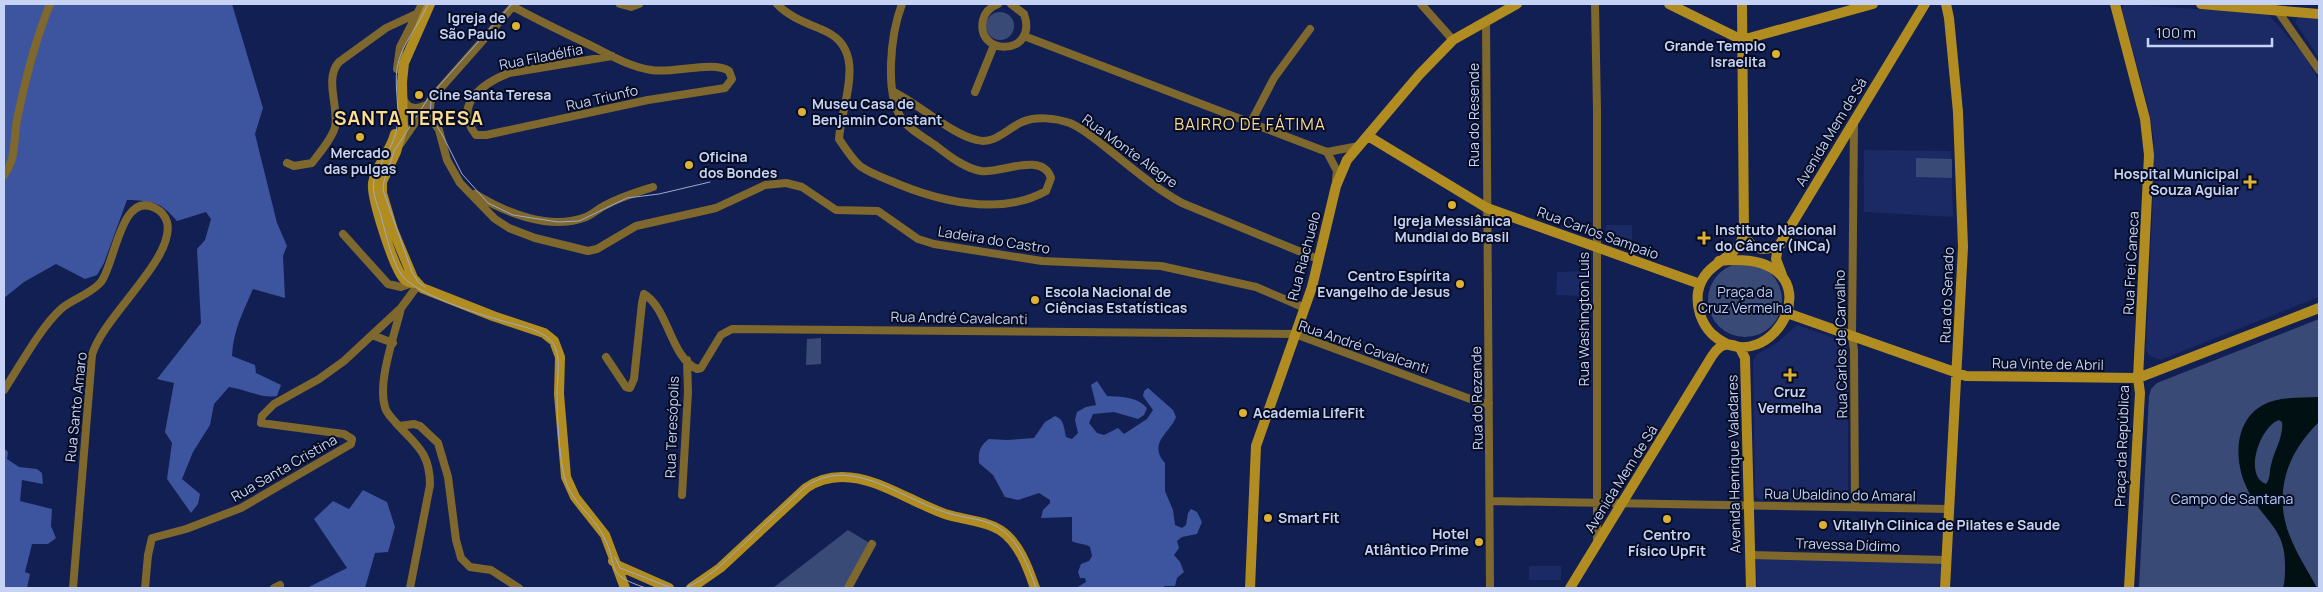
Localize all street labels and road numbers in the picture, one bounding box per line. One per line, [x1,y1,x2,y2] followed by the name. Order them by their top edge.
[497,39,584,74] street label: Rua Filadélfia
[1464,63,1483,167] street label: Rua do Resende
[1791,74,1871,190] street label: Avenida Mem de Sá
[564,80,640,115] street label: Rua Triunfo
[1079,109,1182,192] street label: Rua Monte Alegre
[1535,202,1662,263] street label: Rua Carlos Sampaio
[1282,209,1325,303] street label: Rua Riachuelo
[2118,211,2143,315] street label: Rua Frei Caneca
[937,221,1052,258] street label: Ladeira do Castro
[1935,246,1958,343] street label: Rua do Senado
[1574,252,1593,386] street label: Rua Washington Luis
[1830,270,1851,418] street label: Rua Carlos de Carvalho
[890,307,1028,328] street label: Rua André Cavalcanti
[1296,315,1432,378] street label: Rua André Cavalcanti
[1466,346,1487,450] street label: Rua do Rezende
[60,351,91,463] street label: Rua Santo Amaro
[1992,353,2104,374] street label: Rua Vinte de Abril
[1722,375,1745,553] street label: Avenida Henrique Valadares
[660,376,683,478] street label: Rua Teresópolis
[2110,385,2133,507] street label: Praça da República
[1580,421,1661,536] street label: Avenida Mem de Sá
[227,430,340,506] street label: Rua Santa Cristina
[1764,484,1916,505] street label: Rua Ubaldino do Amaral
[1795,533,1901,556] street label: Travessa Dídimo

